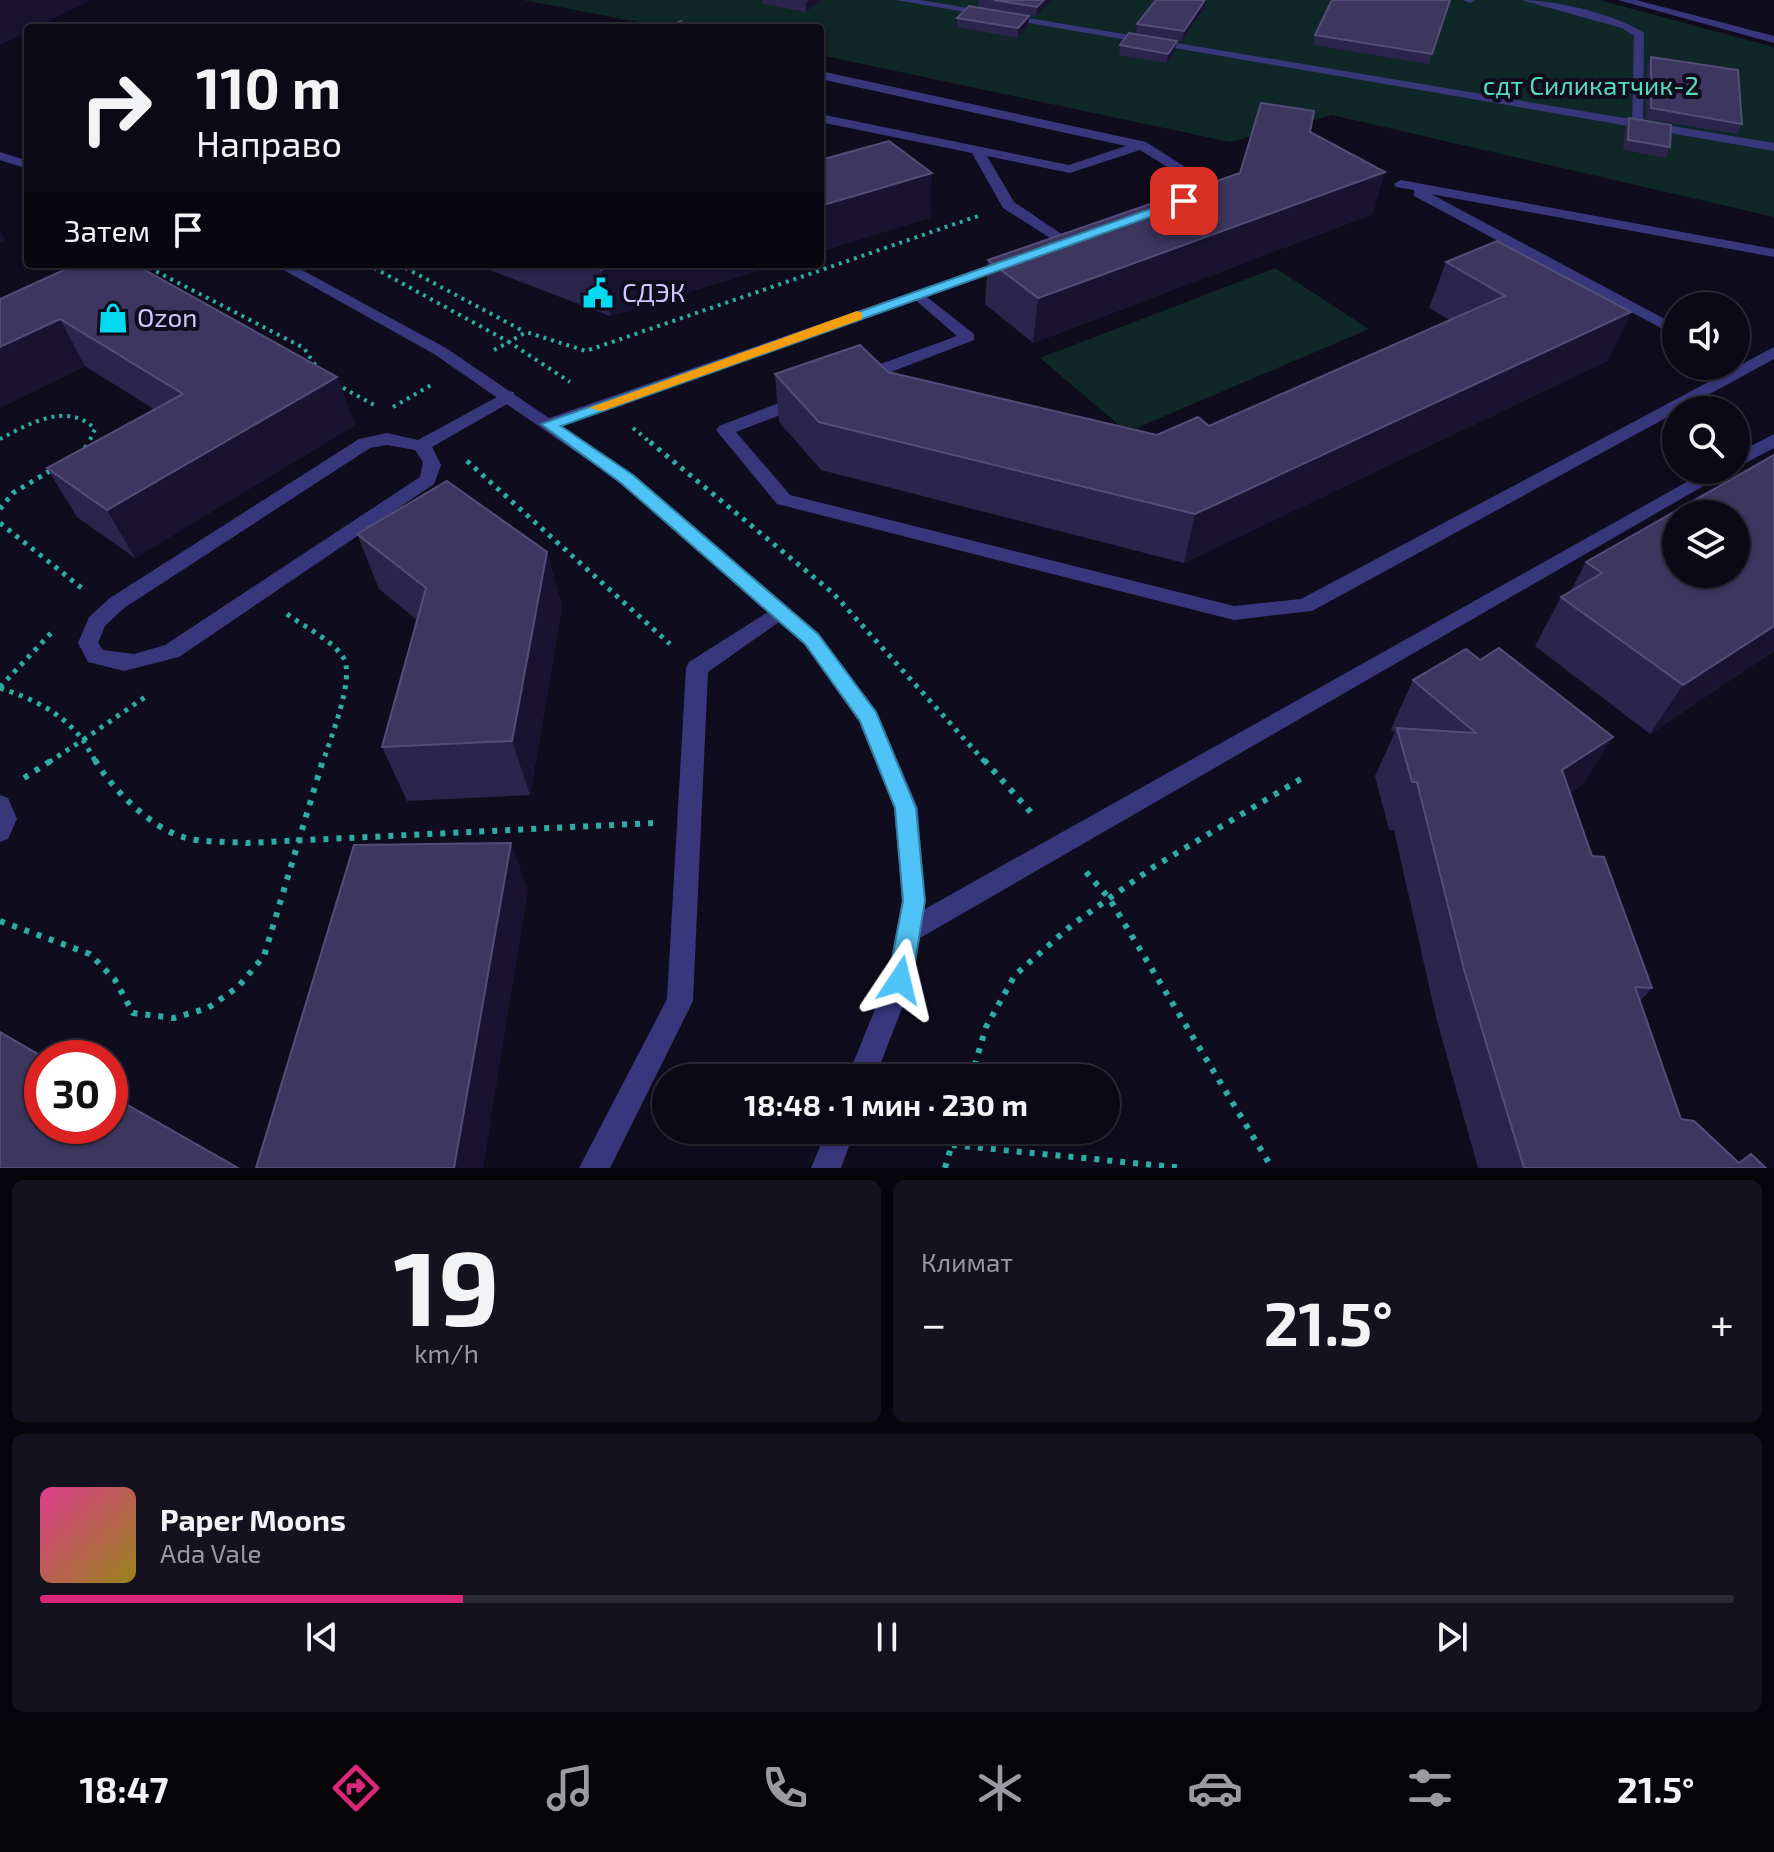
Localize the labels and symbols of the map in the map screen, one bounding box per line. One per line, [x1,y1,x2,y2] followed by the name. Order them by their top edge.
[1483,69,1699,100] park label: сдт Силикатчик-2
[1150,167,1218,235] pin
[581,276,615,310] public building icon: СДЭК
[622,276,685,307] place label: СДЭК
[96,301,130,335] shop icon: Ozon
[137,301,197,332] place label: Ozon
[858,938,942,1022] position arrow
[24,1040,128,1144] speed limit sign: 30

